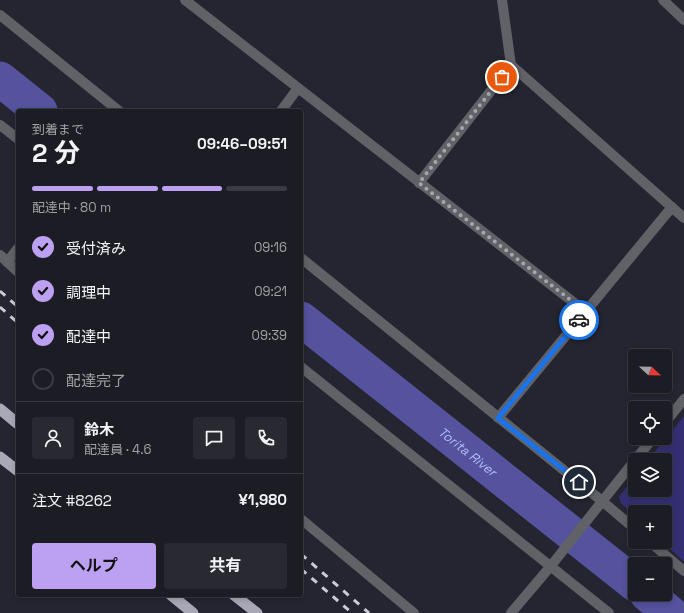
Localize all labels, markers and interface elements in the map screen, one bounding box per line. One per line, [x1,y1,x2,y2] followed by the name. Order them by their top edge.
[485,60,519,94] pin
[491,66,513,88] icon: bag
[32,121,84,138] text: 到着まで
[197,134,287,153] text: 09:46–09:51
[32,136,80,170] text: 2 分
[32,199,111,216] text: 配達中 · 80 m
[32,236,54,258] icon: check
[66,239,126,258] text: 受付済み
[254,239,287,256] text: 09:16
[32,280,54,302] icon: check
[66,283,111,302] text: 調理中
[254,283,287,300] text: 09:21
[559,300,599,340] courier
[568,309,590,331] icon: car
[32,324,54,346] icon: check
[66,327,111,346] text: 配達中
[252,327,287,344] text: 09:39
[628,349,672,393] north arrow
[628,349,672,601] map controls
[66,371,126,390] text: 配達完了
[628,401,672,445] button: locate
[32,417,74,459] button: person
[193,417,235,459] button: chat
[245,417,287,459] button: phone
[84,420,114,439] text: 鈴木
[435,423,502,481] water label: Torita River
[84,441,151,458] text: 配達員 · 4.6
[628,453,672,497] button: layers
[562,465,596,499] pin
[568,471,590,493] icon: home
[239,490,287,509] text: ¥1,980
[32,491,112,510] text: 注文 #8262
[628,505,672,549] button: +
[32,543,156,589] button: ヘルプ
[164,543,287,589] button: 共有
[628,557,672,601] button: −

